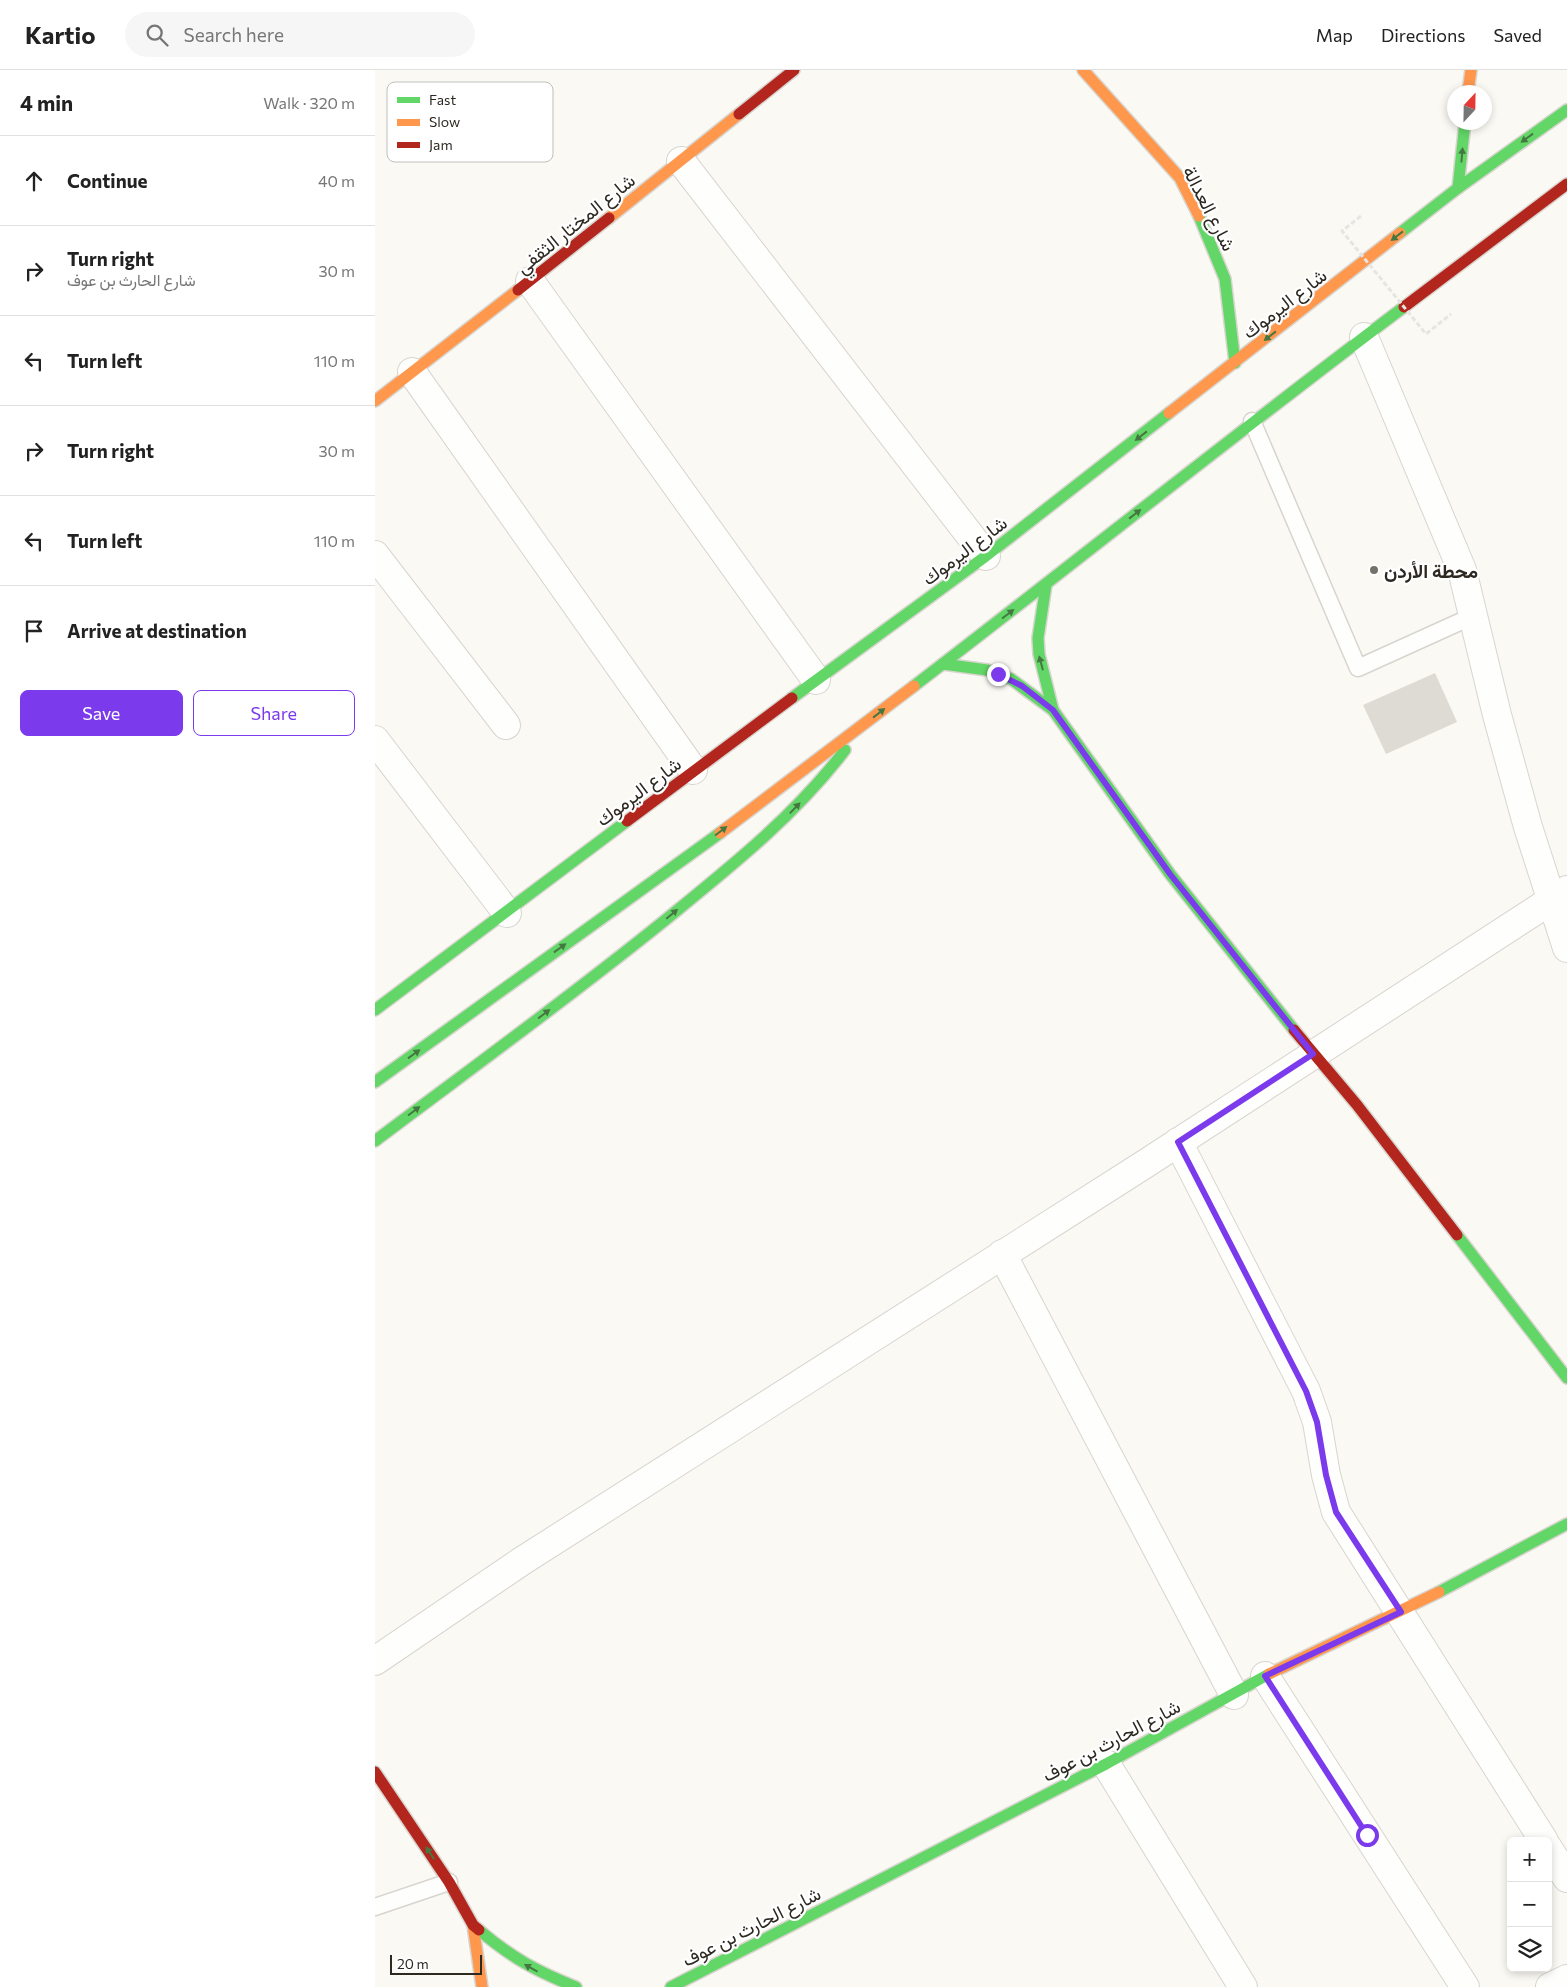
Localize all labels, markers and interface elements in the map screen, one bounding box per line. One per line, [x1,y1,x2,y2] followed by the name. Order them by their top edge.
[125,12,475,57] search box
[25,20,95,49] text: Kartio
[143,21,171,49] icon: search
[183,23,284,46] text: Search here
[1316,24,1353,46] text: Map
[1381,24,1465,46] text: Directions
[1493,24,1542,46] text: Saved
[387,82,553,162] legend
[1447,85,1492,130] north arrow
[20,90,73,115] text: 4 min
[429,91,456,108] text: Fast
[263,93,355,112] text: Walk · 320 m
[429,113,460,130] text: Slow
[1521,133,1534,143] one-way arrow
[429,136,453,153] text: Jam
[1458,147,1466,163] one-way arrow
[1177,162,1241,255] street label: شارع العدالة
[20,167,48,195] icon: ahead
[511,168,642,282] street label: شارع المختار الثقفي
[67,169,147,192] text: Continue
[318,171,355,190] text: 40 m
[1391,230,1404,241] one-way arrow
[67,247,154,270] text: Turn right
[20,257,48,285] icon: right
[318,261,355,280] text: 30 m
[1237,263,1332,345] street label: شارع اليرموك
[67,270,196,289] text: شارع الحارث بن عوف
[1263,331,1277,341] one-way arrow
[20,347,48,375] icon: left
[67,349,142,372] text: Turn left
[314,351,355,370] text: 110 m
[1135,430,1148,441] one-way arrow
[20,437,48,465] icon: right
[67,439,154,462] text: Turn right
[318,441,355,460] text: 30 m
[1129,508,1142,519] one-way arrow
[917,511,1012,591] street label: شارع اليرموك
[20,527,48,555] icon: left
[67,529,142,552] text: Turn left
[314,531,355,550] text: 110 m
[1384,559,1478,584] place label: محطة الأردن
[1368,564,1380,576] marker: محطة الأردن
[1001,609,1015,619] one-way arrow
[20,617,48,645] icon: arrive
[67,619,247,642] text: Arrive at destination
[1037,656,1045,671] one-way arrow
[987,663,1010,686] route end
[20,690,183,736] button: Save
[193,690,355,736] button: Share
[872,708,886,718] one-way arrow
[591,752,686,832] street label: شارع اليرموك
[789,802,801,814] one-way arrow
[714,826,727,837] one-way arrow
[666,909,679,920] one-way arrow
[553,943,567,953] one-way arrow
[537,1009,551,1019] one-way arrow
[408,1049,421,1059] one-way arrow
[407,1106,420,1117] one-way arrow
[1038,1694,1185,1788] street label: شارع الحارث بن عوف
[1356,1824,1379,1847] route start
[1507,1837,1552,1972] map controls
[1507,1837,1552,1882] button: +
[425,1847,434,1860] one-way arrow
[678,1881,825,1973] street label: شارع الحارث بن عوف
[1507,1882,1552,1927] button: −
[1507,1927,1552,1972] button: layers
[390,1952,483,1975] scale bar
[397,1955,429,1972] text: 20 m
[524,1964,538,1972] one-way arrow

